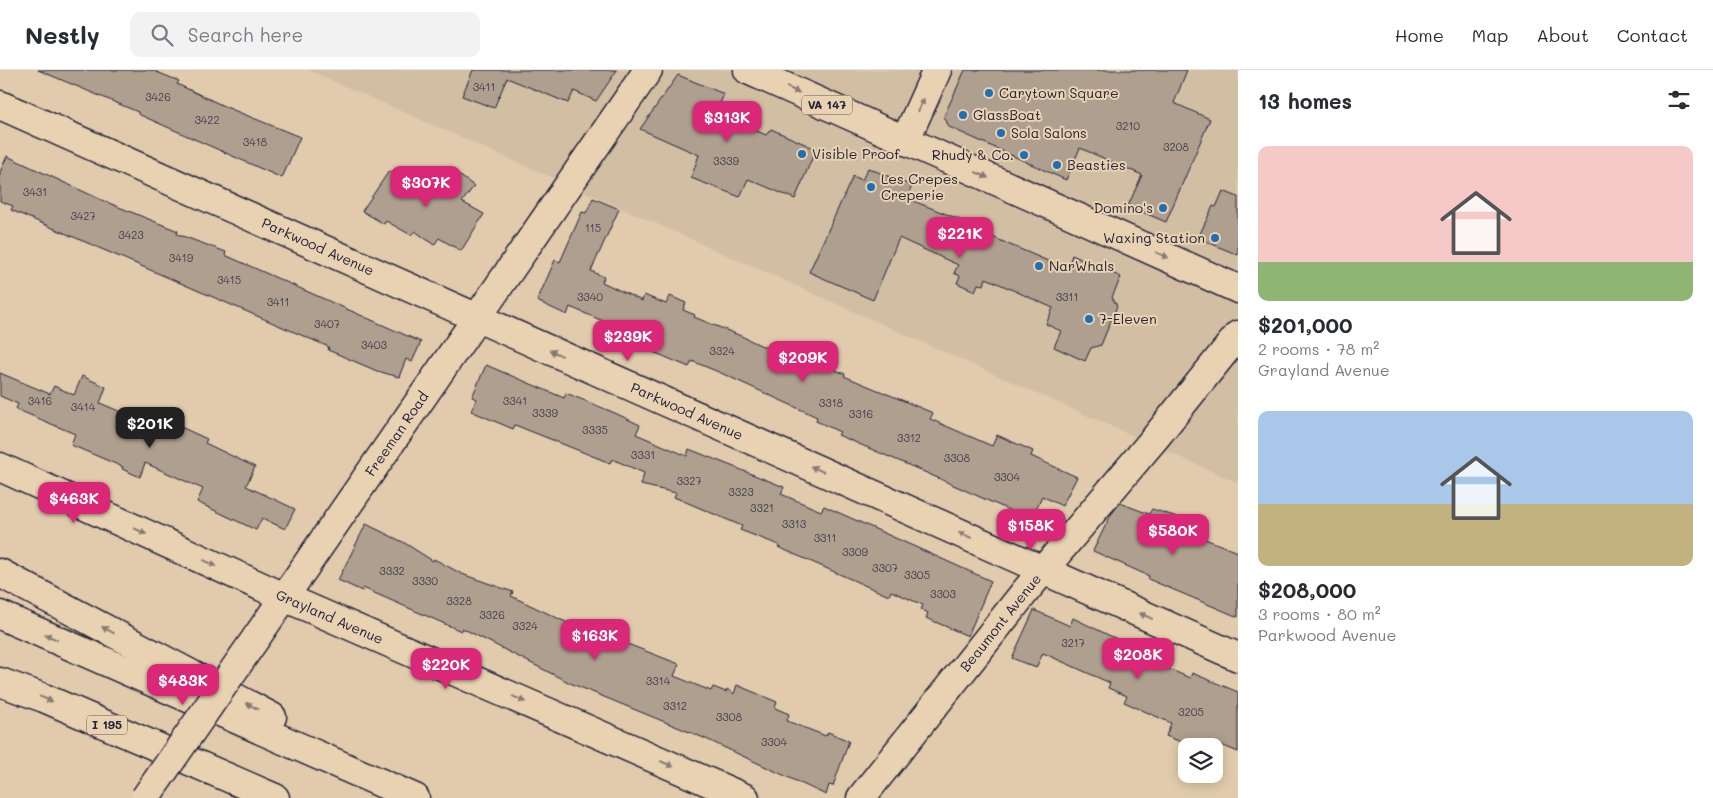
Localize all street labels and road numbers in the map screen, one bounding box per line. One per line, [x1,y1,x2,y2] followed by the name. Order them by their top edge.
[802,96,852,114] road number: VA 147
[259,213,377,280] street label: Parkwood Avenue
[628,377,746,444] street label: Parkwood Avenue
[360,387,433,480] street label: Freeman Road
[955,569,1045,675] street label: Beaumont Avenue
[273,585,386,648] street label: Grayland Avenue
[87,716,127,734] road number: I 195

